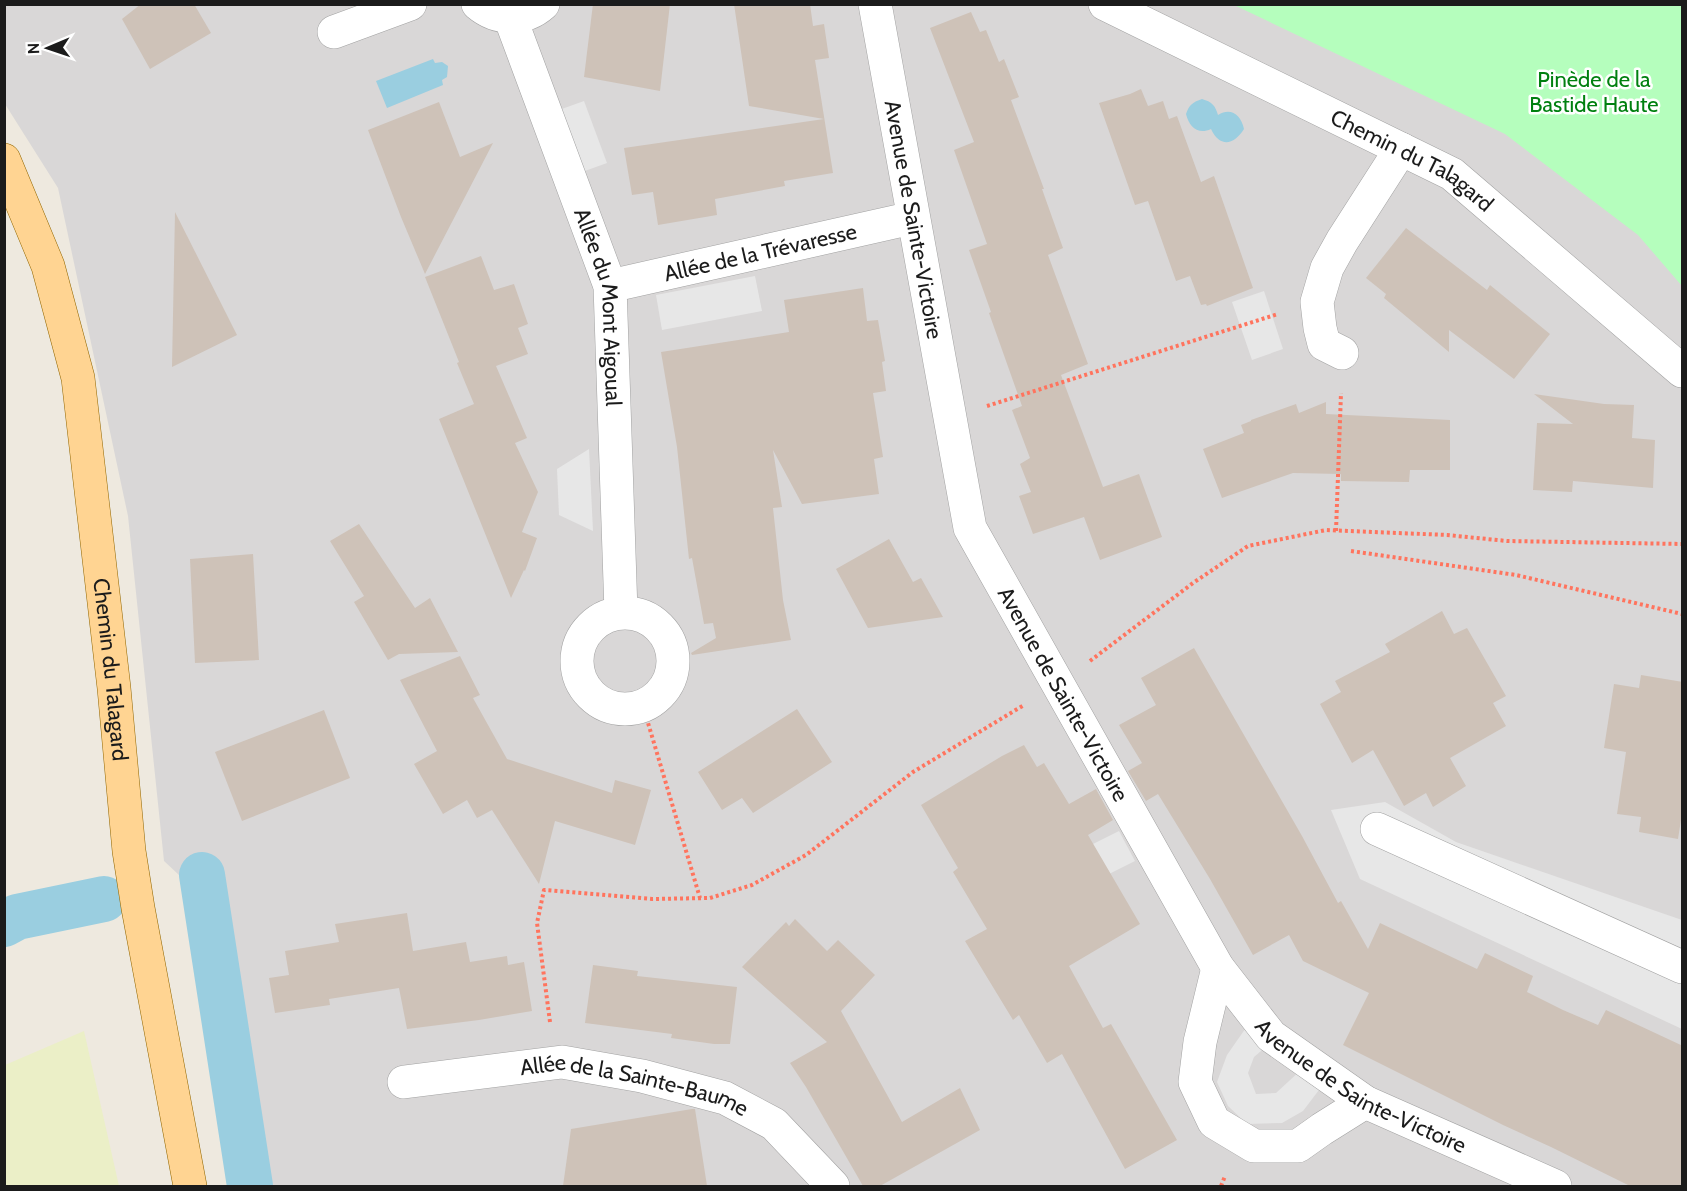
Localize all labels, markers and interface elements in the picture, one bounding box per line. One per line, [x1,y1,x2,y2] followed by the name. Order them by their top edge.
[18,18,78,78] north arrow
[24,43,43,54] text: N
[1529,66,1659,118] park label: Pinède de la Bastide Haute
[879,98,948,341] street label: Avenue de Sainte-Victoire
[1326,104,1499,217] street label: Chemin du Talagard
[568,204,627,408] street label: Allée du Mont Aigoual
[661,218,859,287] street label: Allée de la Trévaresse
[87,577,134,762] street label: Chemin du Talagard
[992,582,1134,806] street label: Avenue de Sainte-Victoire
[1249,1014,1470,1159] street label: Avenue de Sainte-Victoire
[518,1049,753,1122] street label: Allée de la Sainte-Baume

